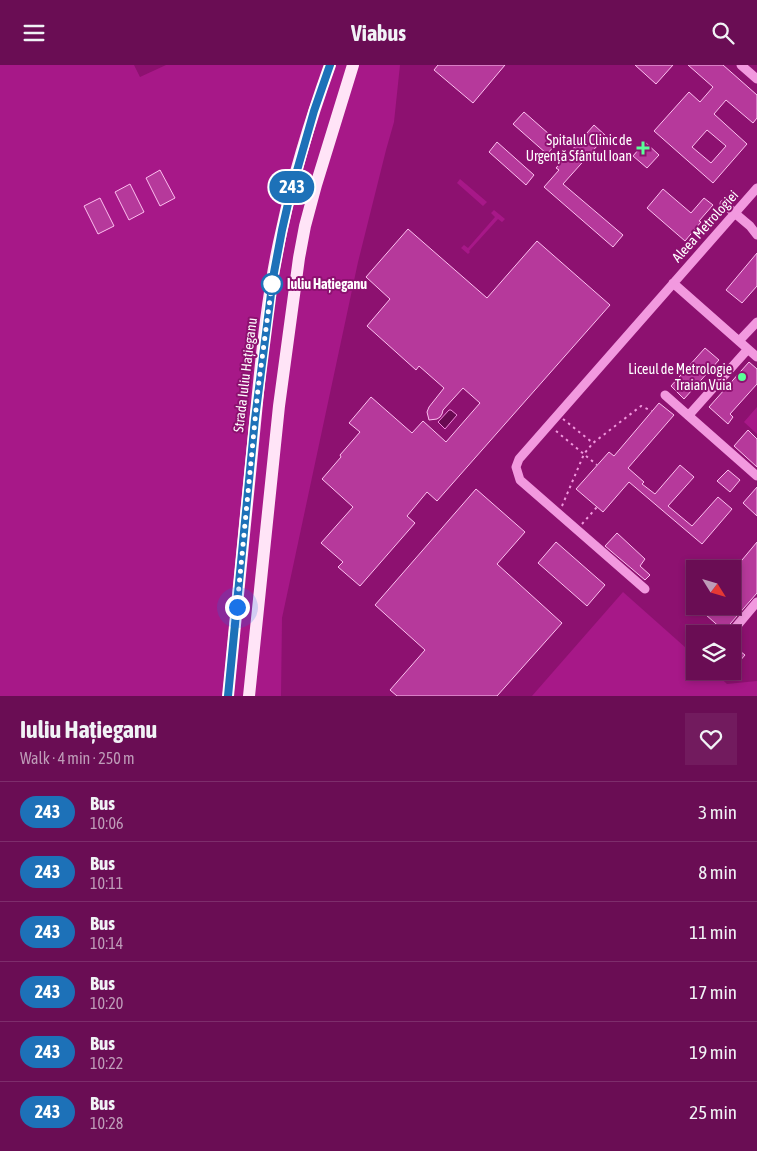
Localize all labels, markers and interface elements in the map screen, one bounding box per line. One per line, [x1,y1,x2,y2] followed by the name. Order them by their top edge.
[20,19,48,47] icon: menu
[709,19,737,47] icon: search
[351,20,406,46] text: Viabus
[526,132,632,164] place label: Spitalul Clinic de Urgență Sfântul Ioan
[636,141,650,155] marker: Spitalul Clinic de Urgență Sfântul Ioan
[263,171,321,203] line badge: 243
[279,176,305,197] text: 243
[669,187,741,265] street label: Aleea Metrologiei
[261,273,283,295] marker: Iuliu Hațieganu
[287,276,367,293] place label: Iuliu Hațieganu
[230,317,260,433] street label: Strada Iuliu Hațieganu
[628,361,732,393] place label: Liceul de Metrologie Traian Vuia
[736,371,748,383] marker: Liceul de Metrologie Traian Vuia
[686,560,741,615] north arrow
[686,560,741,680] map controls
[225,595,250,620] your location
[686,625,741,680] button: layers
[685,713,737,765] button: heart
[20,716,157,743] text: Iuliu Hațieganu
[20,749,134,767] text: Walk · 4 min · 250 m
[90,792,115,814] text: Bus
[35,801,60,822] text: 243
[698,801,737,823] text: 3 min
[90,814,124,832] text: 10:06
[90,852,115,874] text: Bus
[35,861,60,882] text: 243
[698,861,737,883] text: 8 min
[90,874,123,892] text: 10:11
[90,912,115,934] text: Bus
[35,921,60,942] text: 243
[689,921,737,943] text: 11 min
[90,934,123,952] text: 10:14
[90,972,115,994] text: Bus
[35,981,60,1002] text: 243
[689,981,737,1003] text: 17 min
[90,994,123,1012] text: 10:20
[90,1032,115,1054] text: Bus
[35,1041,60,1062] text: 243
[689,1041,737,1063] text: 19 min
[90,1054,123,1072] text: 10:22
[90,1092,115,1114] text: Bus
[35,1101,60,1122] text: 243
[689,1101,737,1123] text: 25 min
[90,1114,123,1132] text: 10:28

